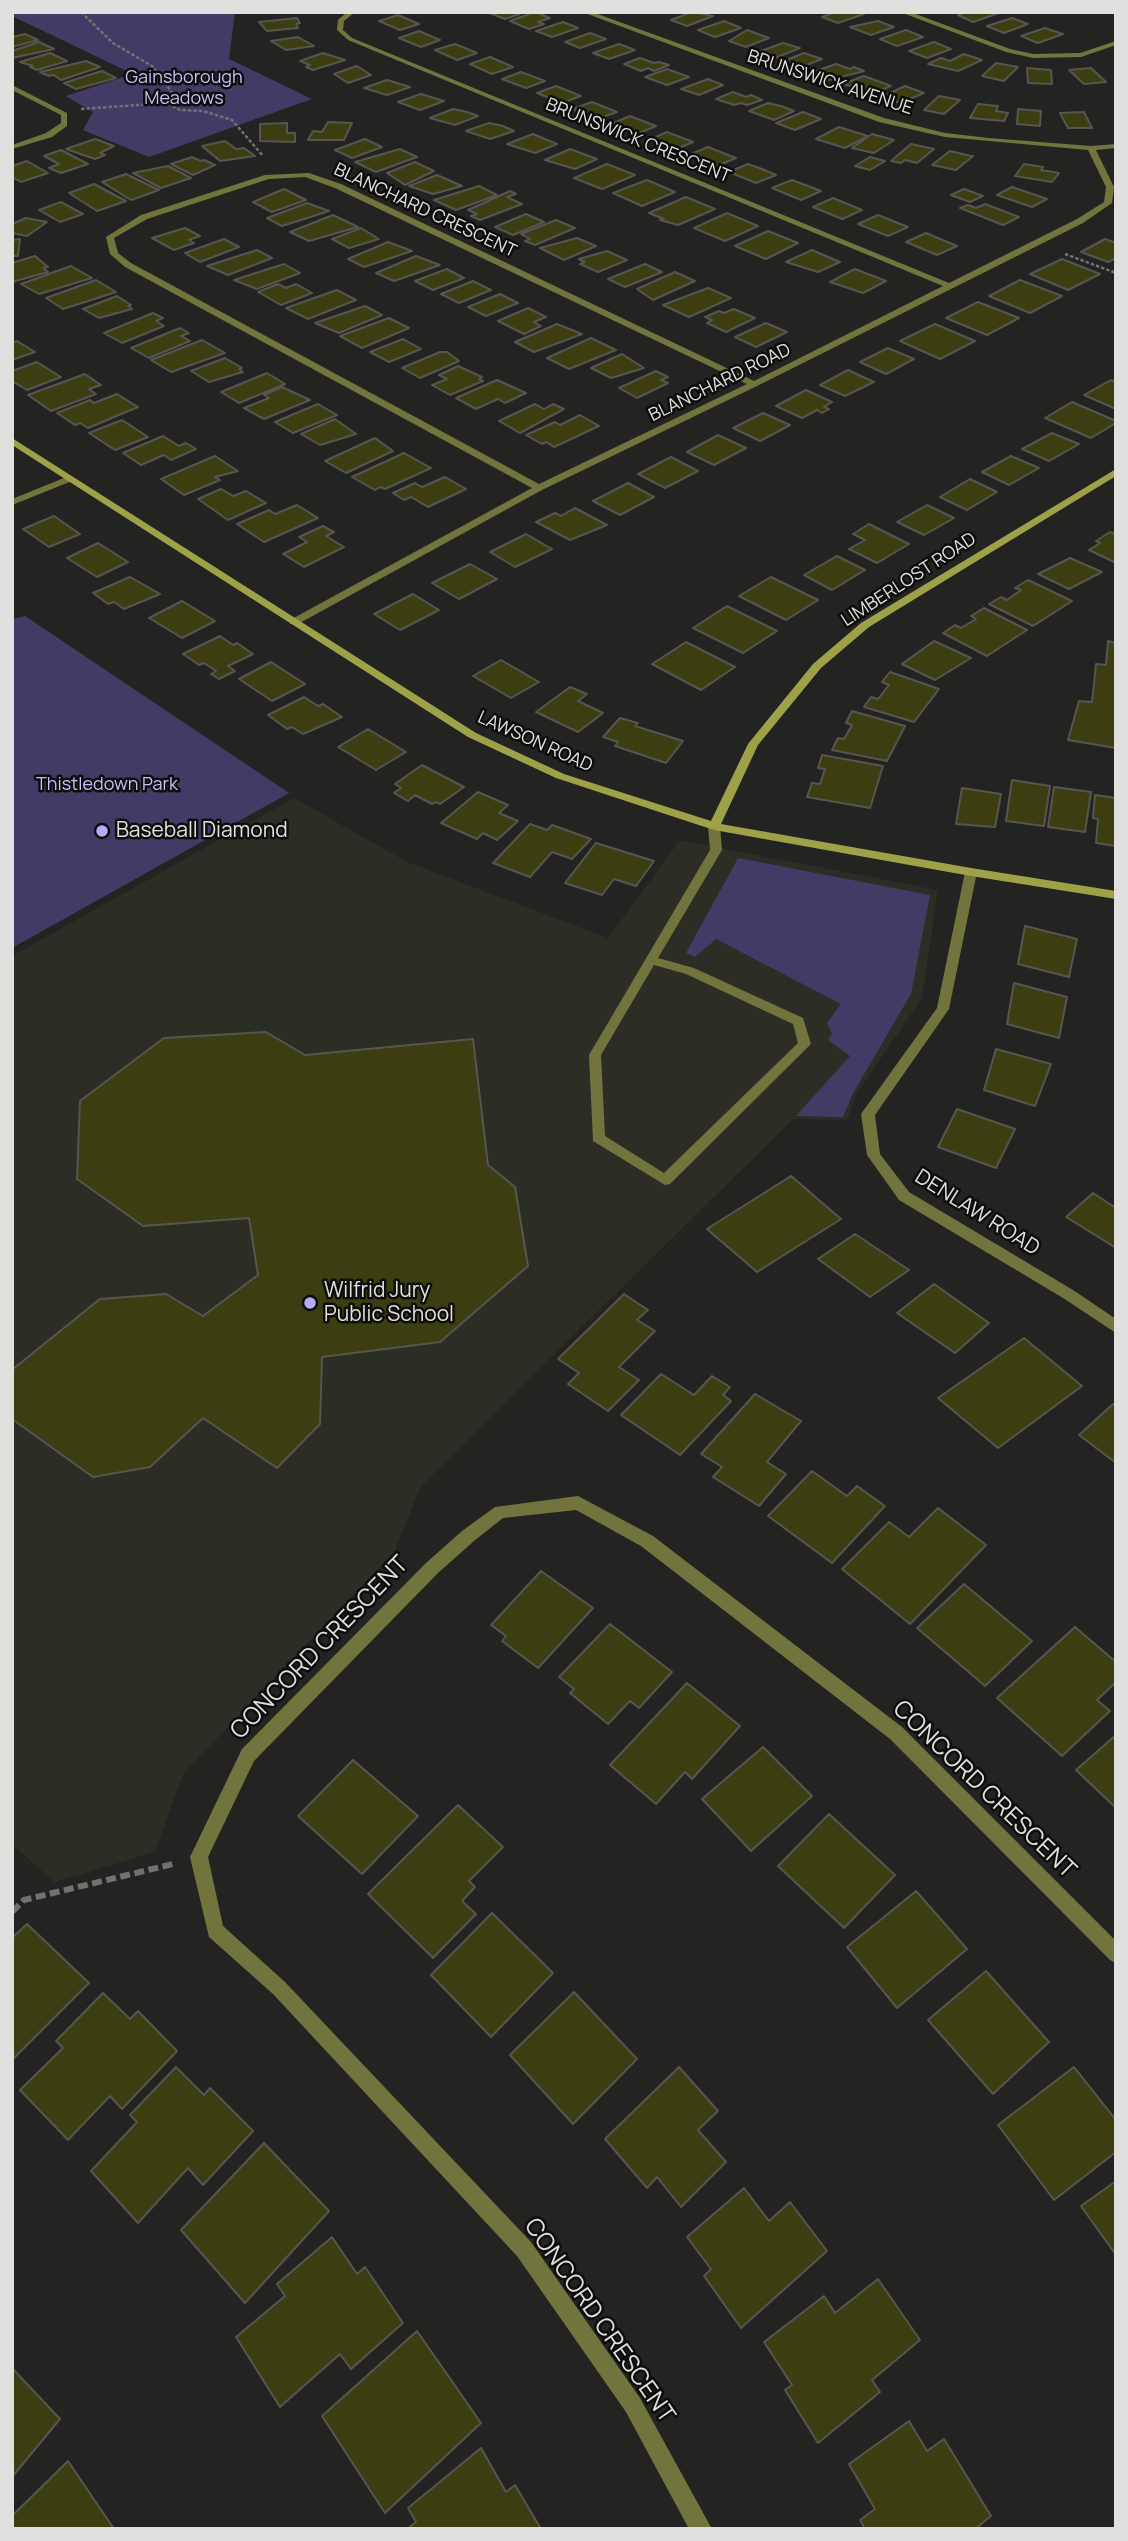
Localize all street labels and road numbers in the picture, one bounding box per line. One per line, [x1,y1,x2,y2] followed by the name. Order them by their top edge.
[745,46,915,120] street label: BRUNSWICK AVENUE
[542,94,734,188] street label: BRUNSWICK CRESCENT
[330,159,520,263] street label: BLANCHARD CRESCENT
[646,339,794,427] street label: BLANCHARD ROAD
[838,528,980,632] street label: LIMBERLOST ROAD
[474,707,596,777] street label: LAWSON ROAD
[910,1165,1044,1261] street label: DENLAW ROAD
[225,1550,415,1746] street label: CONCORD CRESCENT
[886,1695,1082,1885] street label: CONCORD CRESCENT
[517,2213,681,2429] street label: CONCORD CRESCENT

